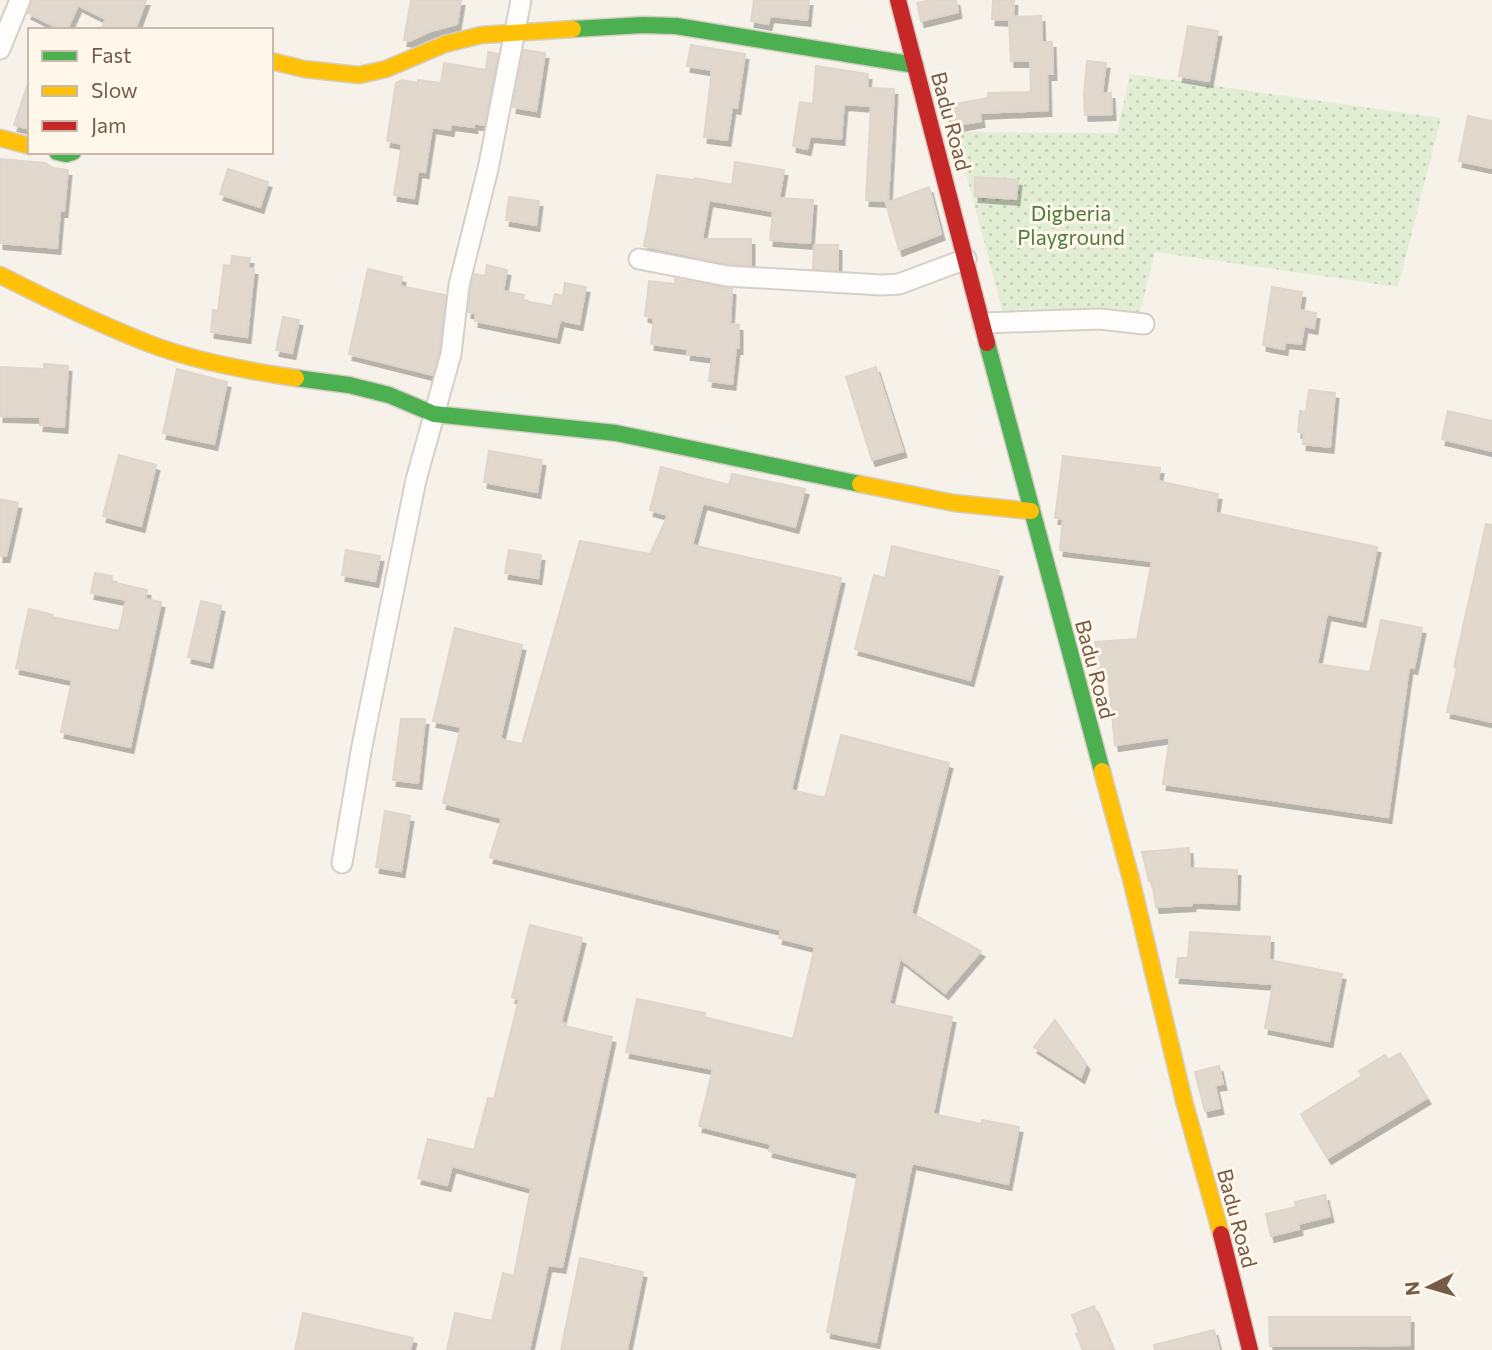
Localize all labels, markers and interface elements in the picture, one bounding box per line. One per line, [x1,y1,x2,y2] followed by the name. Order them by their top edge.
[28,28,273,154] legend
[91,42,132,67] text: Fast
[927,69,977,173] street label: Badu Road
[91,77,138,102] text: Slow
[91,112,126,137] text: Jam
[1017,200,1125,249] park label: Digberia Playground
[1071,617,1121,721] street label: Badu Road
[1213,1166,1263,1270] street label: Badu Road
[1394,1252,1464,1322] north arrow
[1399,1280,1424,1297] text: N

